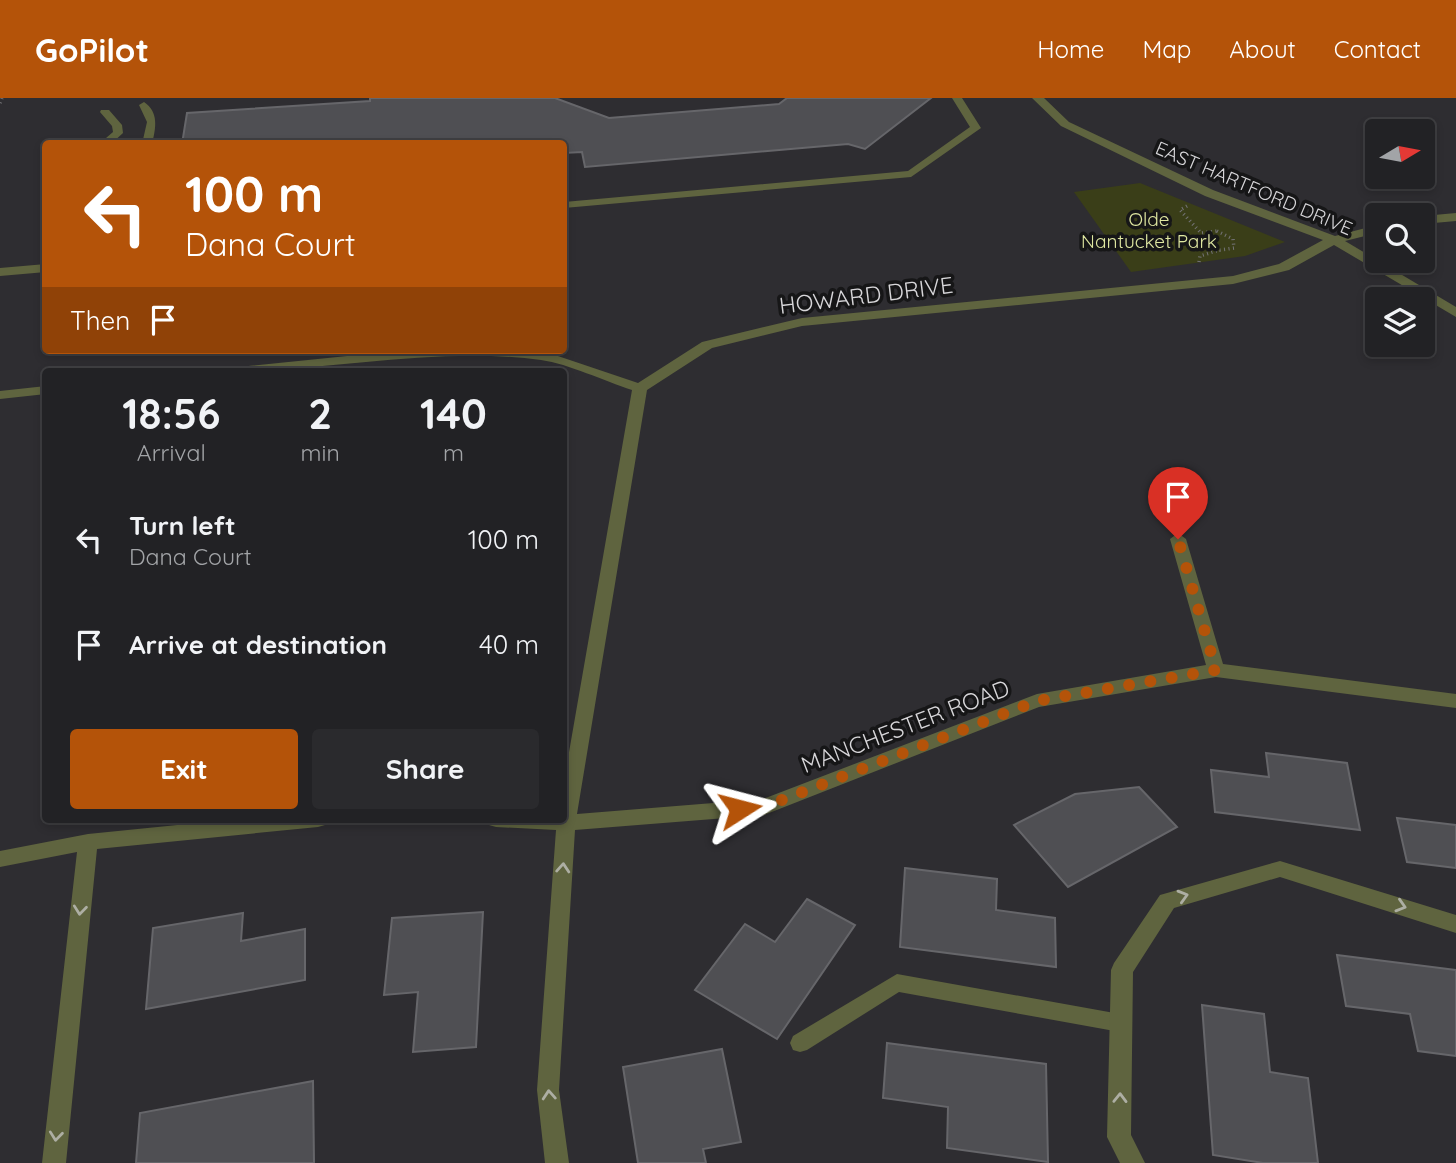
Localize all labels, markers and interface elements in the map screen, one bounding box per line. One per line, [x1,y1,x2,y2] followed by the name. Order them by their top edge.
[35,29,149,70] text: GoPilot
[1037,34,1104,64] text: Home
[1142,34,1191,64] text: Map
[1229,34,1296,64] text: About
[1334,34,1421,64] text: Contact
[1365,119,1435,189] north arrow
[1365,119,1435,357] map controls
[1152,136,1356,240] street label: EAST HARTFORD DRIVE
[185,163,323,224] text: 100 m
[70,168,161,259] icon: left
[1365,203,1435,273] button: search
[1081,207,1217,253] park label: Olde Nantucket Park
[185,224,356,264] text: Dana Court
[777,270,955,320] street label: HOWARD DRIVE
[1365,287,1435,357] button: layers
[144,301,182,339] icon: arrive
[70,304,130,337] text: Then
[122,387,220,440] text: 18:56
[308,387,332,440] text: 2
[420,387,487,440] text: 140
[137,438,206,467] text: Arrival
[301,438,340,467] text: min
[443,438,464,467] text: m
[1148,467,1208,539] pin
[1159,478,1197,516] icon: arrive
[129,509,236,542] text: Turn left
[70,521,108,559] icon: left
[468,523,539,556] text: 100 m
[129,542,252,571] text: Dana Court
[70,626,108,664] icon: arrive
[129,628,387,661] text: Arrive at destination
[479,628,539,661] text: 40 m
[797,673,1013,779] street label: MANCHESTER ROAD
[70,729,298,809] button: Exit
[312,729,539,809] button: Share
[703,772,777,846] position arrow
[555,862,570,873] one-way arrow
[1177,890,1189,905] one-way arrow
[1395,898,1407,913] one-way arrow
[73,904,88,916] one-way arrow
[542,1089,557,1100] one-way arrow
[1112,1092,1127,1103] one-way arrow
[49,1130,64,1142] one-way arrow

